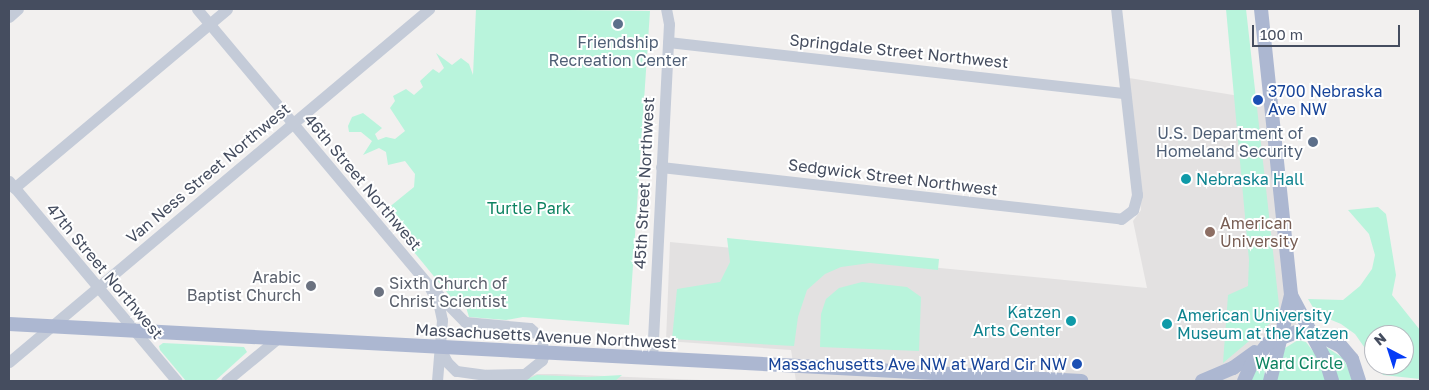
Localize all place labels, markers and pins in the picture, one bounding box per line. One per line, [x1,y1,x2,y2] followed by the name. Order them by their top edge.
[612,18,624,30] marker: Friendship Recreation Center
[549,32,687,70] place label: Friendship Recreation Center
[1268,81,1382,119] place label: 3700 Nebraska Ave NW
[1252,94,1264,106] marker: 3700 Nebraska Ave NW
[1156,123,1303,161] place label: U.S. Department of Homeland Security
[1307,136,1319,148] marker: U.S. Department of Homeland Security
[1196,169,1304,189] place label: Nebraska Hall
[1180,173,1192,185] marker: Nebraska Hall
[1220,213,1298,251] place label: American University
[1204,226,1216,238] marker: American University
[187,267,301,305] place label: Arabic Baptist Church
[389,273,507,311] place label: Sixth Church of Christ Scientist
[305,280,317,292] marker: Arabic Baptist Church
[373,286,385,298] marker: Sixth Church of Christ Scientist
[973,302,1061,340] place label: Katzen Arts Center
[1177,305,1349,343] place label: American University Museum at the Katzen
[1065,315,1077,327] marker: Katzen Arts Center
[1161,318,1173,330] marker: American University Museum at the Katzen
[768,354,1067,374] place label: Massachusetts Ave NW at Ward Cir NW
[1071,358,1083,370] marker: Massachusetts Ave NW at Ward Cir NW

